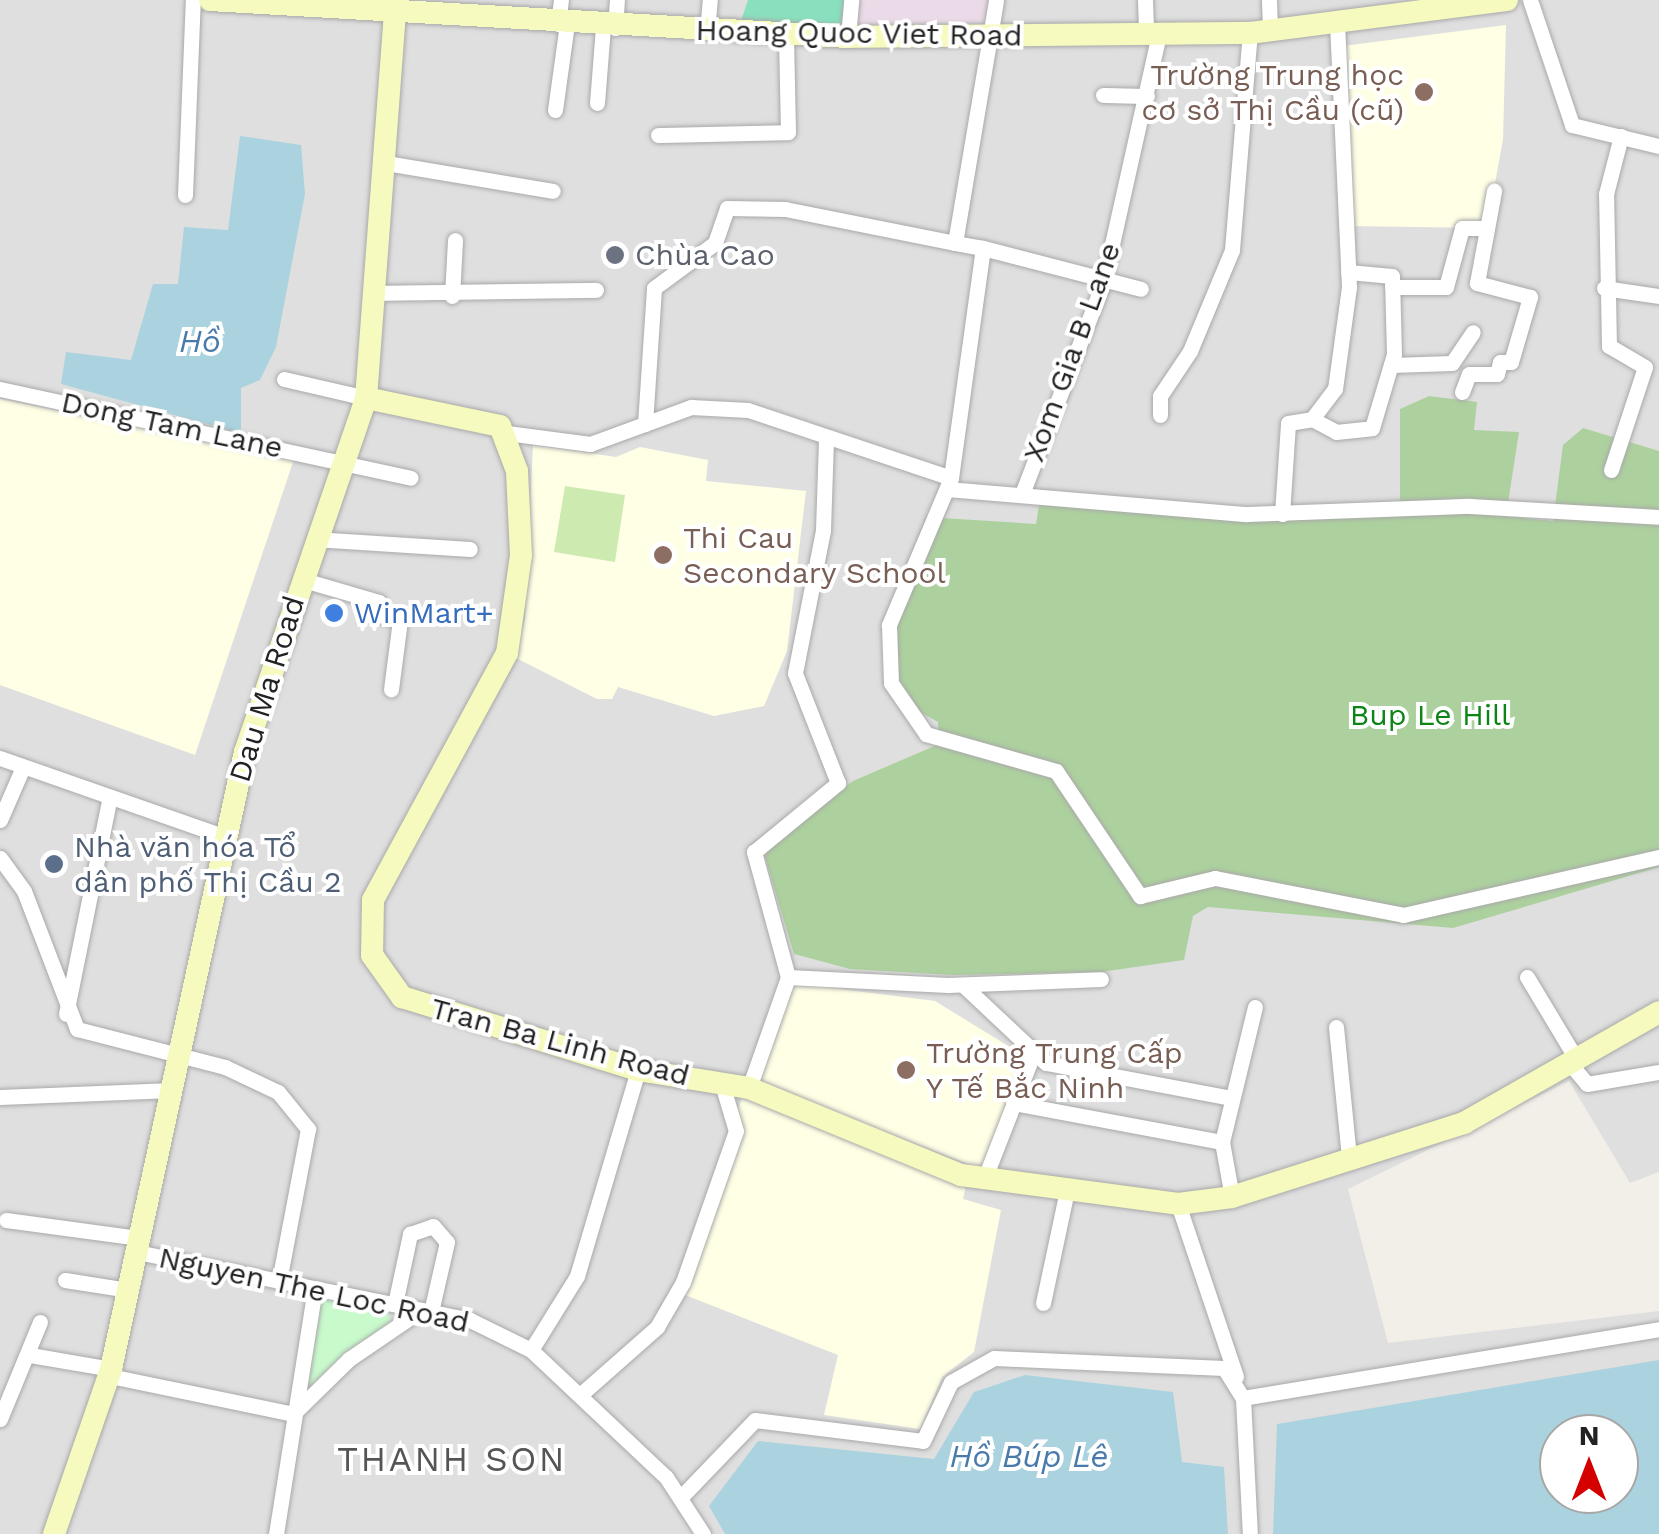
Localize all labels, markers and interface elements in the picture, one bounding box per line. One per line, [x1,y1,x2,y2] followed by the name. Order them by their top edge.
[695,12,1023,54] street label: Hoang Quoc Viet Road
[1141,57,1404,128] place label: Trường Trung học cơ sở Thị Cầu (cũ)
[1413,81,1435,103] marker: Trường Trung học cơ sở Thị Cầu (cũ)
[635,237,775,273] place label: Chùa Cao
[1016,237,1128,467] street label: Xom Gia B Lane
[604,244,626,266] marker: Chùa Cao
[179,322,221,360] water label: Hồ
[58,384,286,466] street label: Dong Tam Lane
[683,520,946,590] place label: Thi Cau Secondary School
[652,544,674,566] marker: Thi Cau Secondary School
[222,591,312,787] street label: Dau Ma Road
[354,595,494,631] place label: WinMart+
[323,602,345,624] marker: WinMart+
[1350,697,1510,733] park label: Bup Le Hill
[74,829,342,900] place label: Nhà văn hóa Tổ dân phố Thị Cầu 2
[43,853,65,875] marker: Nhà văn hóa Tổ dân phố Thị Cầu 2
[426,990,694,1094] street label: Tran Ba Linh Road
[926,1035,1183,1106] place label: Trường Trung Cấp Y Tế Bắc Ninh
[895,1059,917,1081] marker: Trường Trung Cấp Y Tế Bắc Ninh
[155,1239,473,1341] street label: Nguyen The Loc Road
[1539,1414,1639,1514] north arrow
[1579,1419,1599,1452] text: N
[949,1437,1109,1475] water label: Hồ Búp Lê
[337,1438,567,1480] district label: THANH SON

